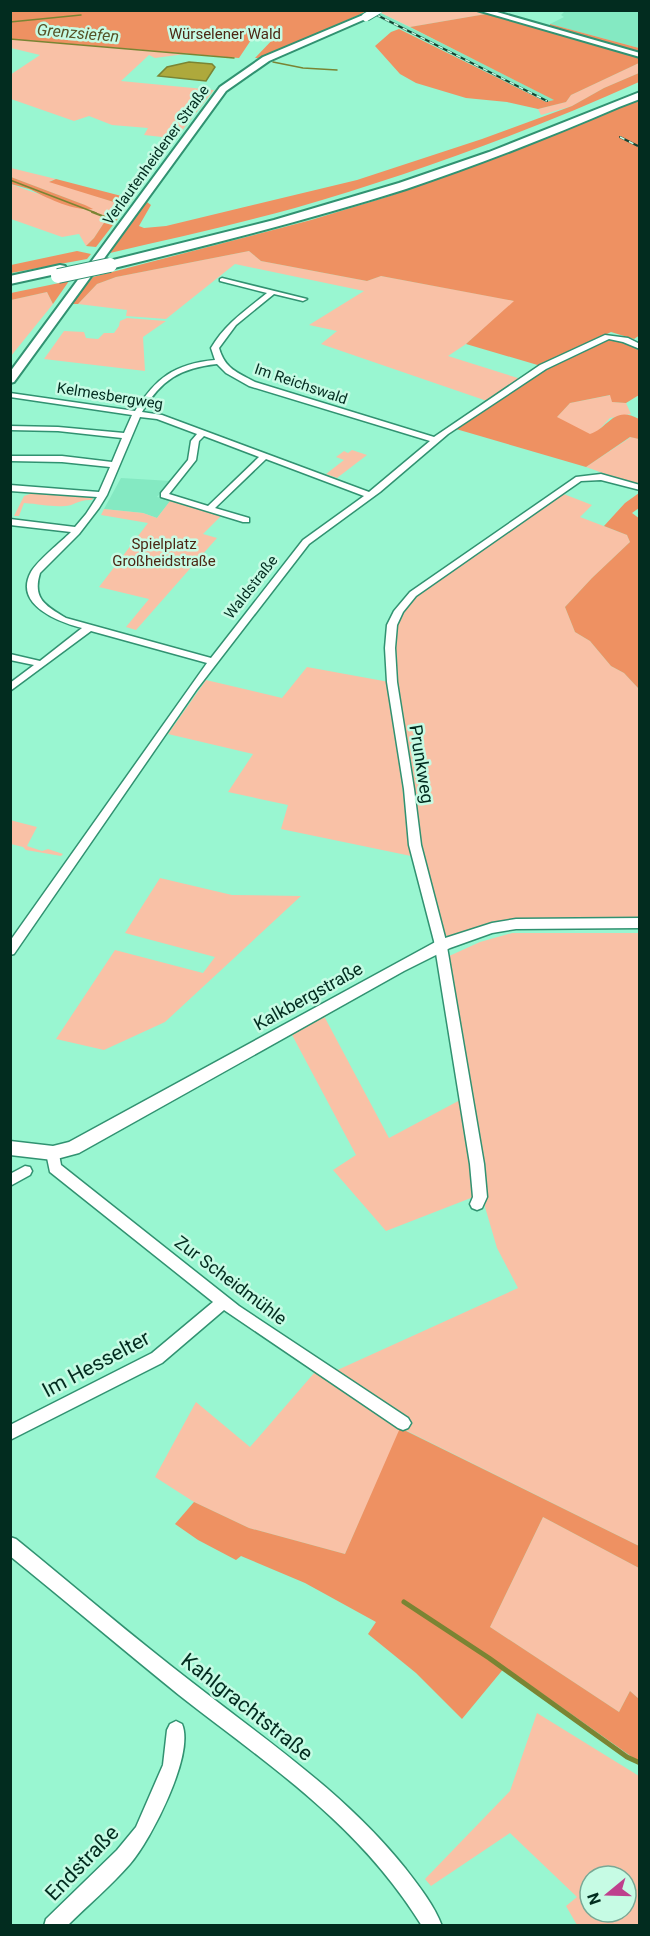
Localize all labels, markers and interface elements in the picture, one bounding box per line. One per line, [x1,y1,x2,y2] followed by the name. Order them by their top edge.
[36,20,120,46] water label: Grenzsiefen
[169,25,281,43] park label: Würselener Wald
[99,82,213,228] street label: Verlautenheidener Straße
[252,360,350,408] street label: Im Reichswald
[56,379,164,413] street label: Kelmesbergweg
[112,535,216,570] park label: Spielplatz Großheidstraße
[221,552,281,622] street label: Waldstraße
[405,723,439,805] street label: Prunkweg
[250,957,366,1035] street label: Kalkbergstraße
[171,1231,291,1329] street label: Zur Scheidmühle
[38,1326,154,1402] street label: Im Hesselter
[177,1648,317,1766] street label: Kahlgrachtstraße
[40,1821,124,1905] street label: Endstraße
[578,1864,638,1924] north arrow
[583,1890,605,1907] text: N

